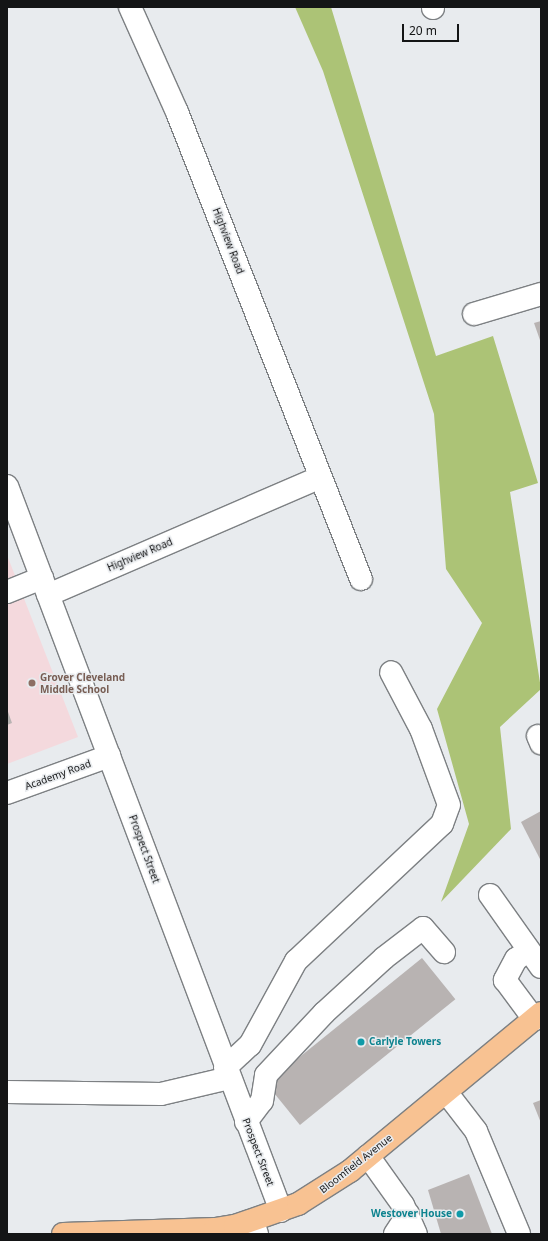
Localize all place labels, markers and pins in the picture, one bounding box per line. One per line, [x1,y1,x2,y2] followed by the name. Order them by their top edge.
[40,671,125,694] place label: Grover Cleveland Middle School
[27,678,37,688] marker: Grover Cleveland Middle School
[369,1036,441,1048] place label: Carlyle Towers
[356,1037,366,1047] marker: Carlyle Towers
[371,1208,452,1220] place label: Westover House
[455,1209,465,1219] marker: Westover House

